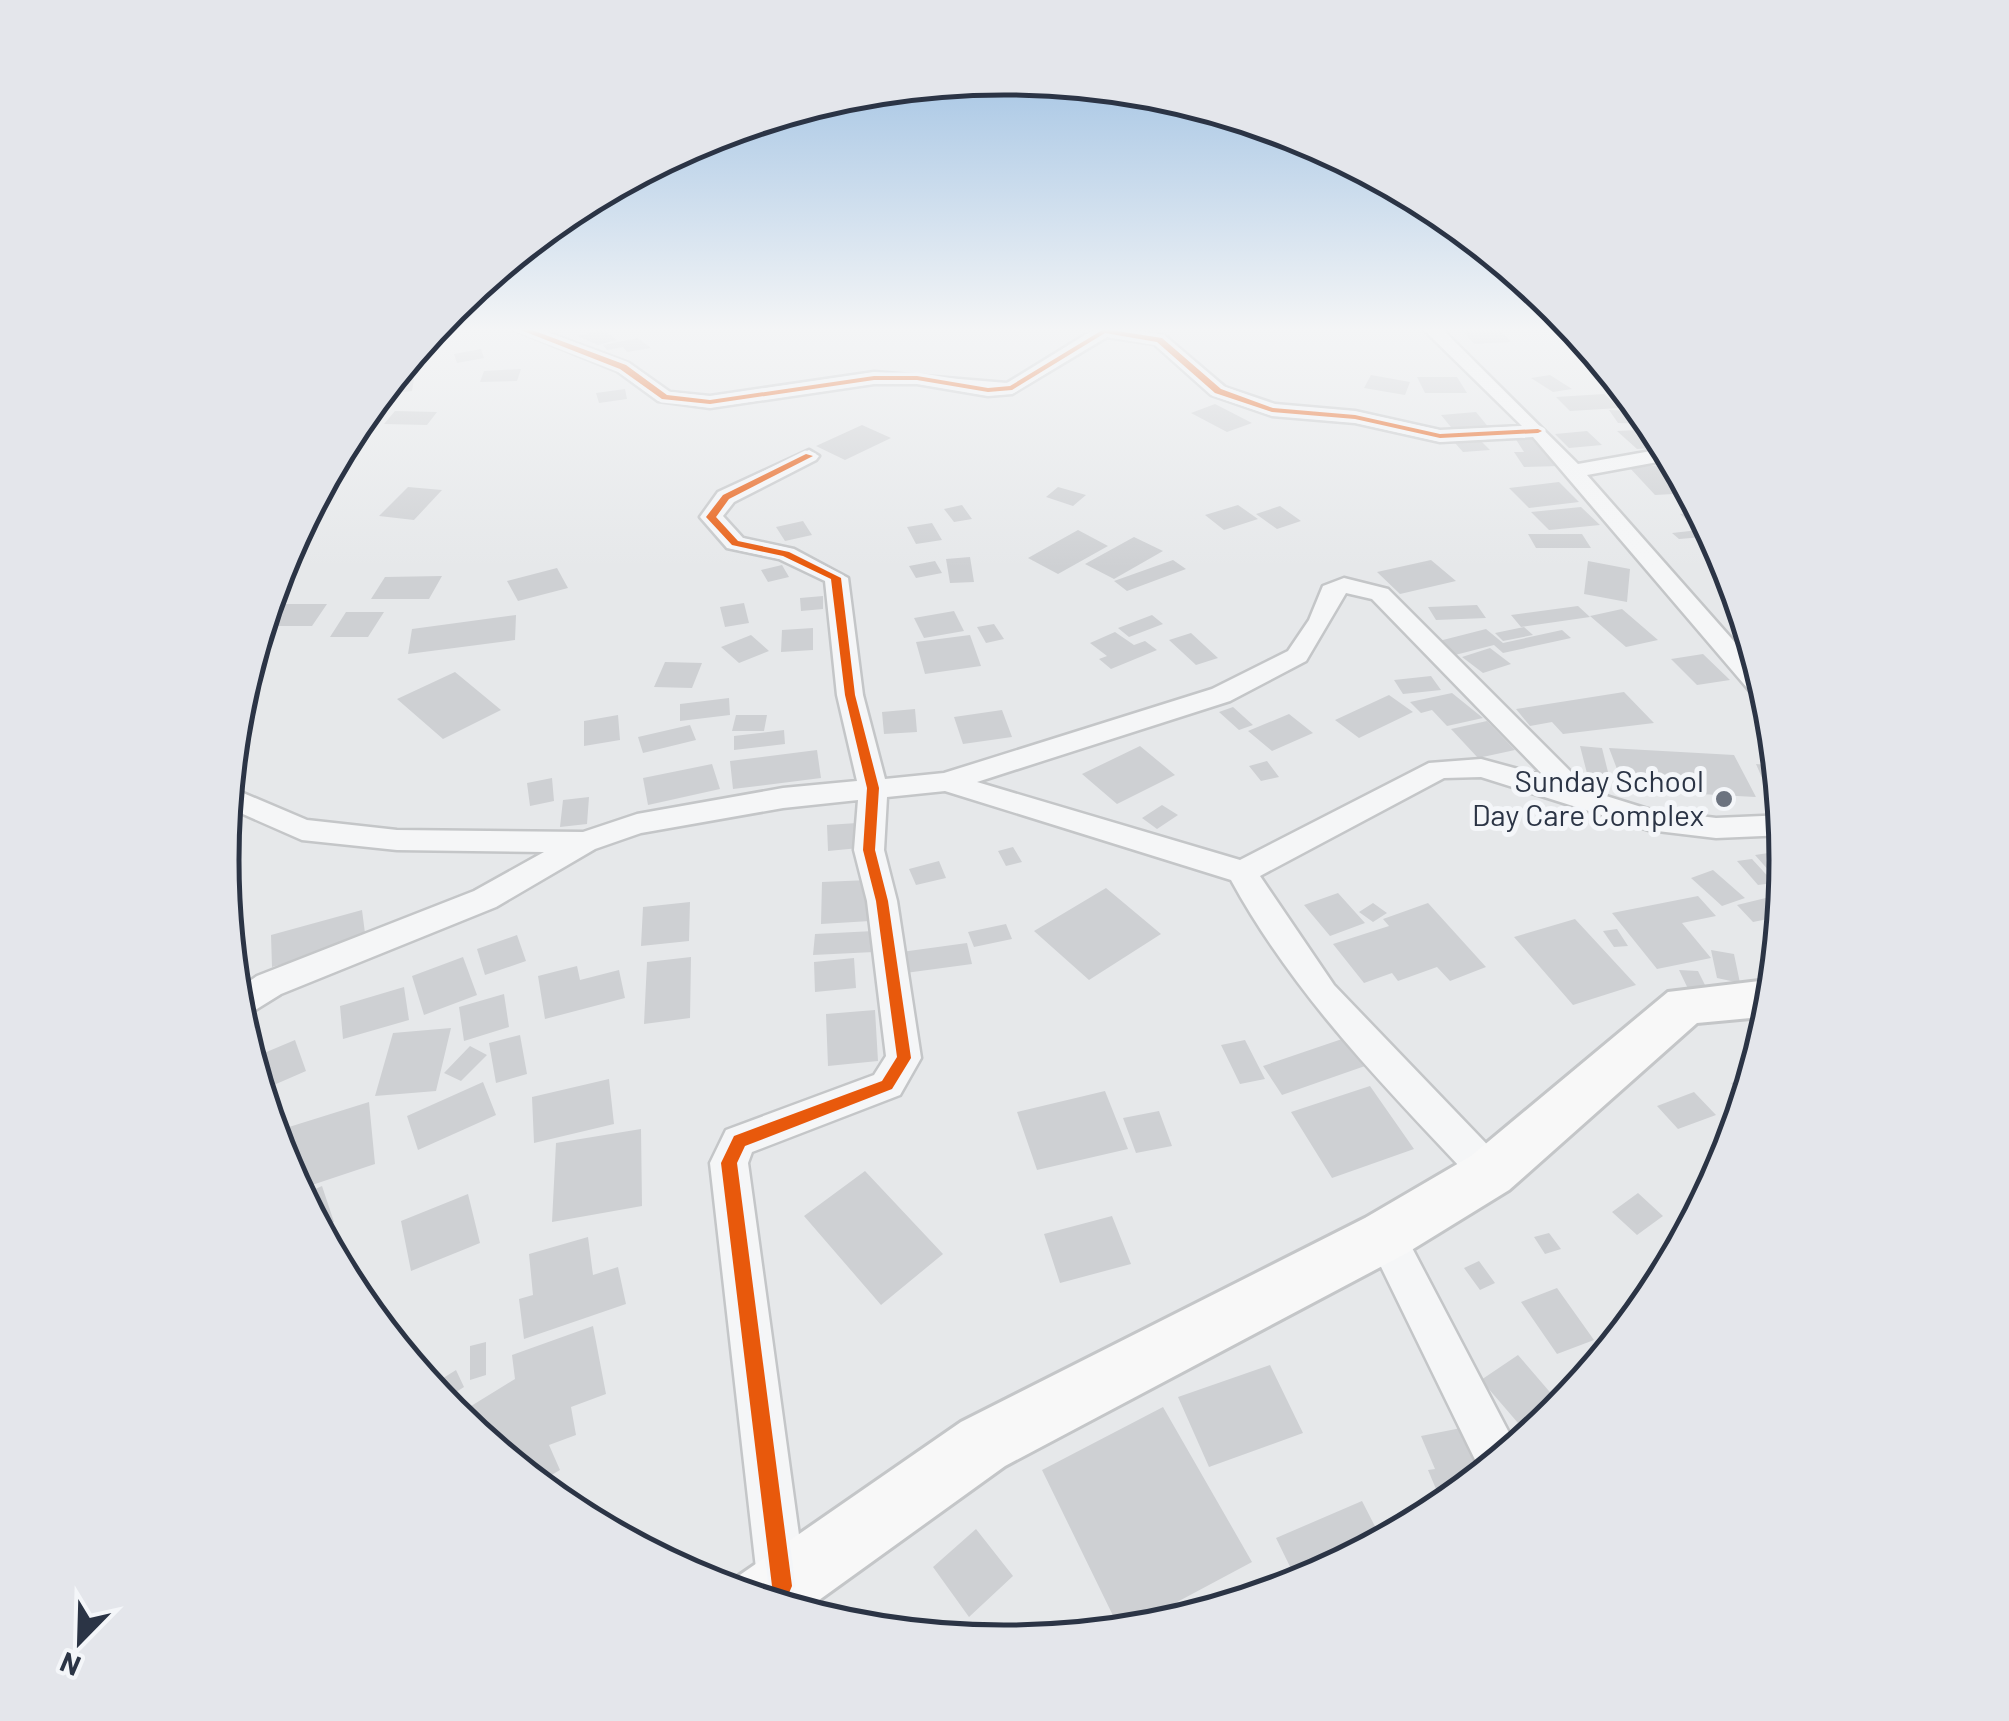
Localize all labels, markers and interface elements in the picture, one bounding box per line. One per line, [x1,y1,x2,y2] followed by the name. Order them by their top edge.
[1472,762,1704,832] place label: Sunday School Day Care Complex
[1713,788,1735,810] marker: Sunday School Day Care Complex
[30,1591,130,1691] north arrow
[55,1646,85,1684] text: N

